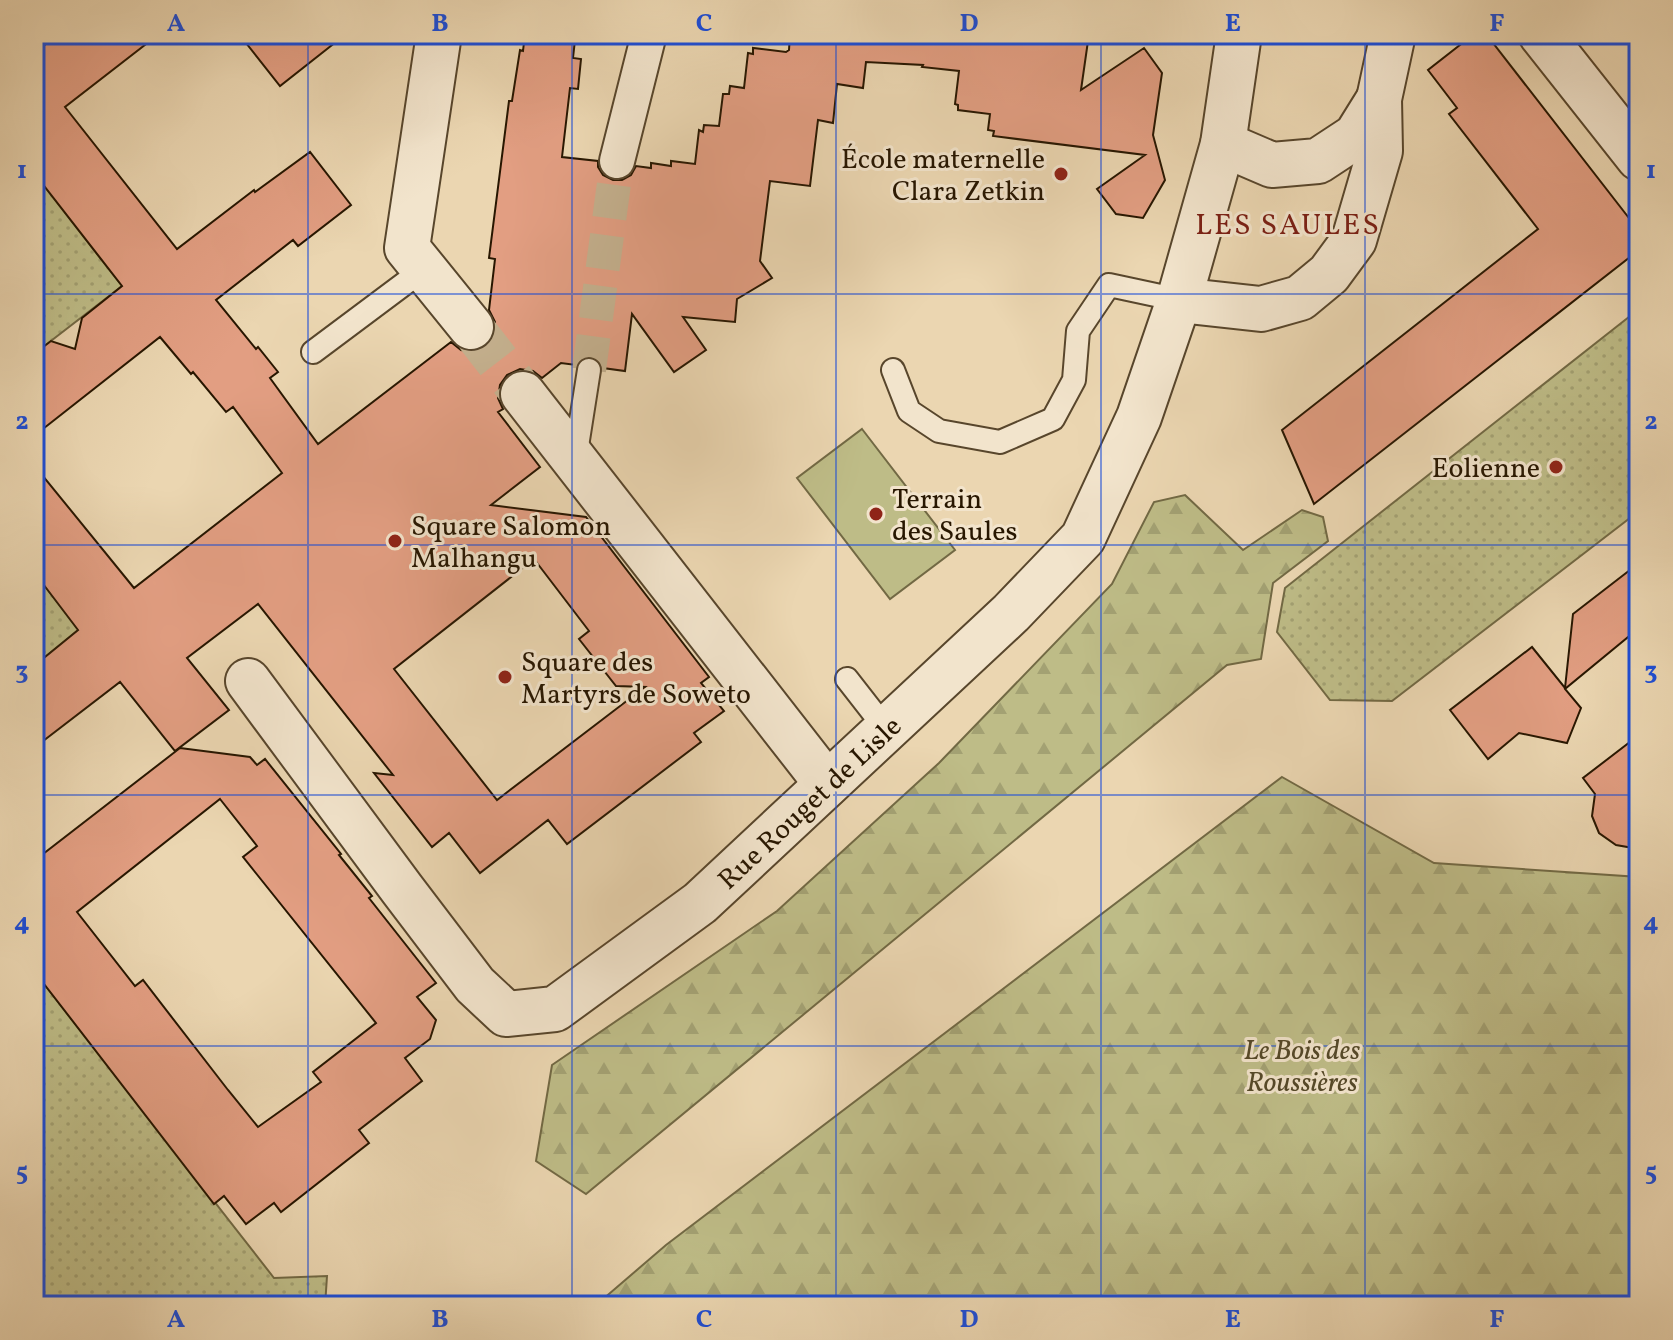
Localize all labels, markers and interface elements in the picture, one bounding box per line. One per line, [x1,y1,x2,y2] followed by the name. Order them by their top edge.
[167,6,186,42] text: A
[431,6,449,42] text: B
[696,6,712,42] text: C
[959,6,979,42] text: D
[1225,6,1241,42] text: E
[1489,6,1505,42] text: F
[841,141,1045,212] place label: École maternelle Clara Zetkin
[17,153,27,189] text: 1
[1646,153,1656,189] text: 1
[1052,165,1070,183] marker: École maternelle Clara Zetkin
[1195,205,1381,247] district label: LES SAULES
[15,404,29,440] text: 2
[1644,404,1658,440] text: 2
[1432,450,1540,489] place label: Eolienne
[1547,458,1565,476] marker: Eolienne
[892,481,1017,552] place label: Terrain des Saules
[867,505,885,523] marker: Terrain des Saules
[411,508,611,579] place label: Square Salomon Malhangu
[386,532,404,550] marker: Square Salomon Malhangu
[521,644,751,715] place label: Square des Martyrs de Soweto
[15,654,29,690] text: 3
[1644,654,1658,690] text: 3
[496,668,514,686] marker: Square des Martyrs de Soweto
[710,708,911,899] street label: Rue Rouget de Lisle
[14,905,30,941] text: 4
[1643,905,1659,941] text: 4
[1244,1032,1360,1103] park label: Le Bois des Roussières
[16,1155,28,1191] text: 5
[1645,1155,1657,1191] text: 5
[167,1302,186,1338] text: A
[431,1302,449,1338] text: B
[696,1302,712,1338] text: C
[959,1302,979,1338] text: D
[1225,1302,1241,1338] text: E
[1489,1302,1505,1338] text: F

